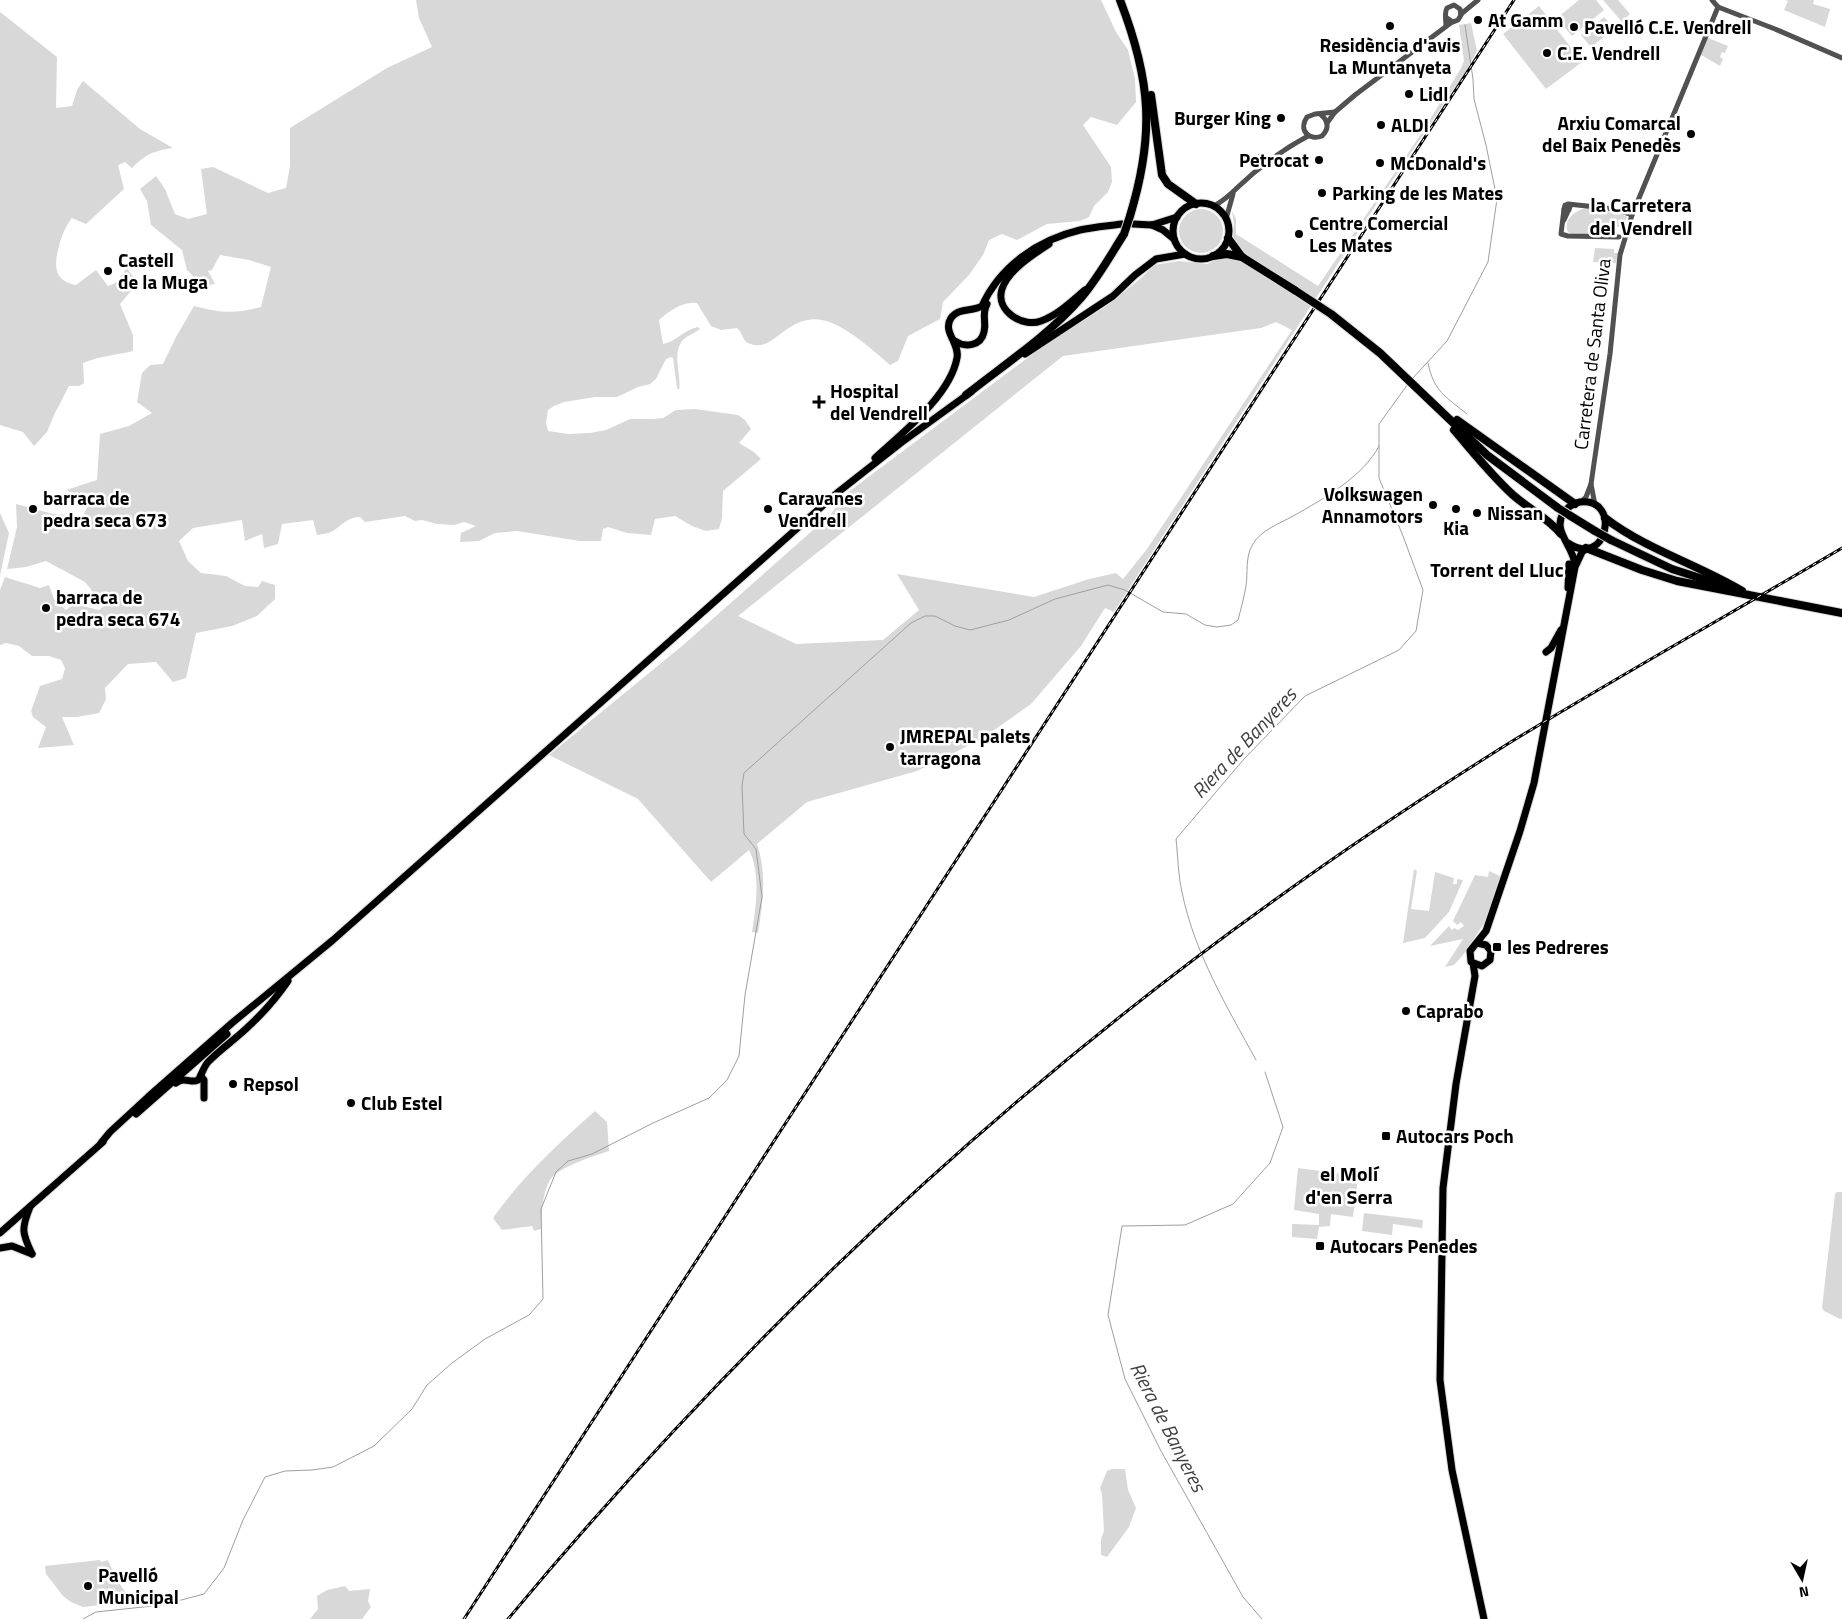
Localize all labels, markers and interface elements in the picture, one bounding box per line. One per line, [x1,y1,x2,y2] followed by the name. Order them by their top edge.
[1488,5,1564,34] place label: At Gamm
[1584,12,1752,41] place label: Pavelló C.E. Vendrell
[1472,14,1484,26] marker: At Gamm
[1384,20,1396,32] marker: Residència d'avis La Muntanyeta
[1568,21,1580,33] marker: Pavelló C.E. Vendrell
[1320,30,1461,81] place label: Residència d'avis La Muntanyeta
[1557,38,1660,67] place label: C.E. Vendrell
[1541,47,1553,59] marker: C.E. Vendrell
[1419,79,1448,108] place label: Lidl
[1403,88,1415,100] marker: Lidl
[1174,103,1271,132] place label: Burger King
[1542,108,1681,159] place label: Arxiu Comarcal del Baix Penedès
[1391,110,1429,139] place label: ALDI
[1275,112,1287,124] marker: Burger King
[1375,119,1387,131] marker: ALDI
[1685,128,1697,140] marker: Arxiu Comarcal del Baix Penedès
[1239,145,1309,174] place label: Petrocat
[1390,148,1486,177] place label: McDonald's
[1313,154,1325,166] marker: Petrocat
[1374,157,1386,169] marker: McDonald's
[1332,178,1503,207] place label: Parking de les Mates
[1316,187,1328,199] marker: Parking de les Mates
[1589,189,1693,243] district label: la Carretera del Vendrell
[1309,208,1448,259] place label: Centre Comercial Les Mates
[1293,228,1305,240] marker: Centre Comercial Les Mates
[118,245,208,296] place label: Castell de la Muga
[1565,256,1618,451] street label: Carretera de Santa Oliva
[102,265,114,277] marker: Castell de la Muga
[830,376,928,427] place label: Hospital del Vendrell
[812,395,826,409] marker: Hospital del Vendrell
[1322,479,1423,530] place label: Volkswagen Annamotors
[43,483,167,534] place label: barraca de pedra seca 673
[778,483,863,534] place label: Caravanes Vendrell
[1487,498,1543,527] place label: Nissan
[1427,499,1439,511] marker: Volkswagen Annamotors
[27,503,39,515] marker: barraca de pedra seca 673
[762,503,774,515] marker: Caravanes Vendrell
[1450,503,1462,515] marker: Kia
[1471,507,1483,519] marker: Nissan
[1443,513,1469,542] place label: Kia
[1430,554,1564,585] district label: Torrent del Lluc
[56,582,180,633] place label: barraca de pedra seca 674
[40,602,52,614] marker: barraca de pedra seca 674
[1184,679,1304,805] water label: Riera de Banyeres
[900,721,1031,772] place label: JMREPAL palets tarragona
[884,741,896,753] marker: JMREPAL palets tarragona
[1507,932,1609,961] place label: les Pedreres
[1491,941,1503,953] marker: les Pedreres
[1416,996,1484,1025] place label: Caprabo
[1400,1005,1412,1017] marker: Caprabo
[243,1069,299,1098] place label: Repsol
[227,1078,239,1090] marker: Repsol
[361,1088,443,1117] place label: Club Estel
[345,1097,357,1109] marker: Club Estel
[1396,1121,1514,1150] place label: Autocars Poch
[1380,1130,1392,1142] marker: Autocars Poch
[1305,1158,1393,1212] district label: el Molí d'en Serra
[1330,1231,1478,1260] place label: Autocars Penedes
[1314,1240,1326,1252] marker: Autocars Penedes
[1122,1356,1215,1498] water label: Riera de Banyeres
[1777,1554,1827,1604] north arrow
[98,1560,179,1611] place label: Pavelló Municipal
[82,1580,94,1592] marker: Pavelló Municipal
[1798,1581,1811,1603] text: N

